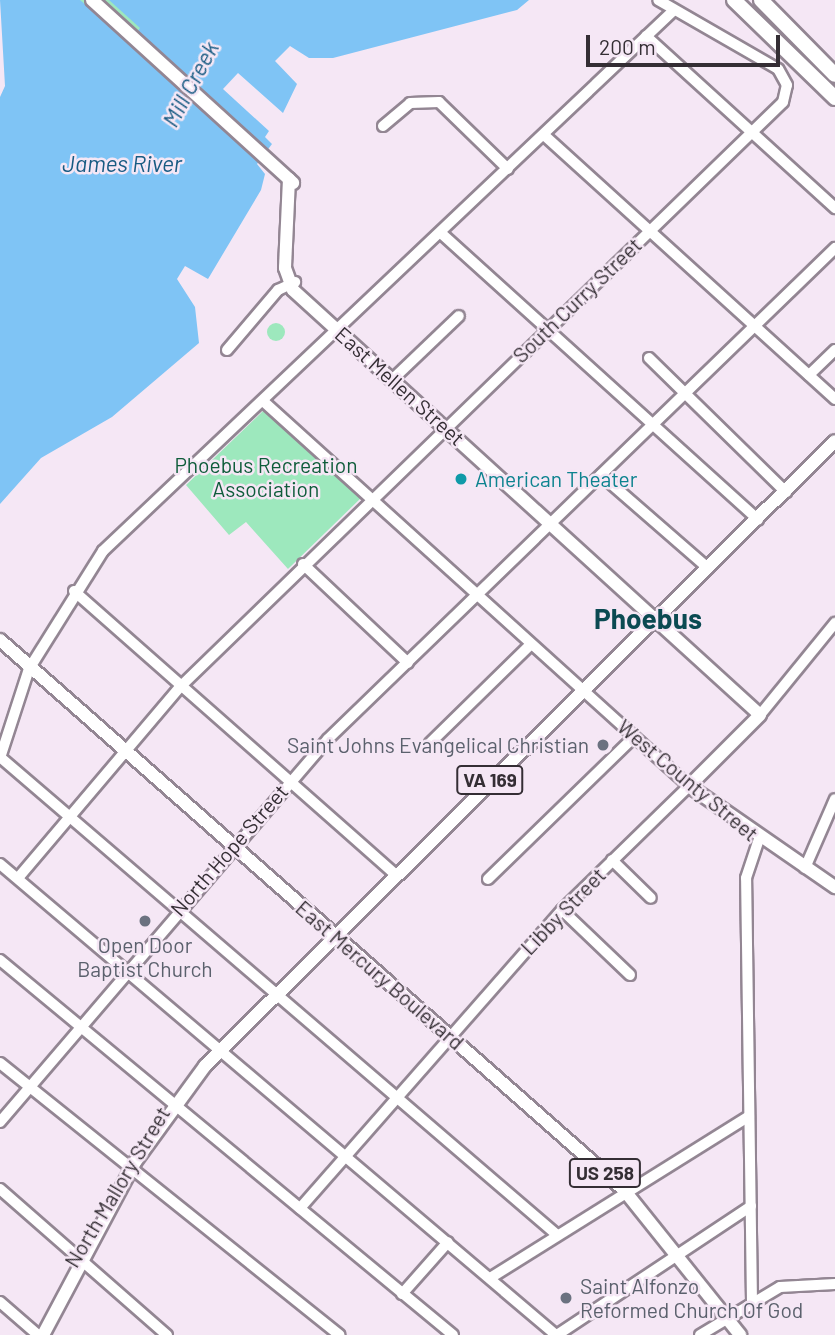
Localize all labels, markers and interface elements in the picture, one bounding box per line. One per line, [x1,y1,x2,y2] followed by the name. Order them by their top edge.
[590,21,784,65] scale bar
[599,34,656,59] text: 200 m
[156,37,224,131] water label: Mill Creek
[62,149,182,177] water label: James River
[507,232,647,368] street label: South Curry Street
[330,321,470,451] street label: East Mellen Street
[174,452,358,502] park label: Phoebus Recreation Association
[475,466,637,492] place label: American Theater
[453,471,469,487] marker: American Theater
[594,601,702,635] district label: Phoebus
[613,714,763,846] street label: West County Street
[287,732,589,758] place label: Saint Johns Evangelical Christian
[595,737,611,753] marker: Saint Johns Evangelical Christian
[455,764,525,796] road number: VA 169
[165,779,293,921] street label: North Hope Street
[515,862,611,960] street label: Libby Street
[291,895,469,1055] street label: East Mercury Boulevard
[137,913,153,929] marker: Open Door Baptist Church
[77,932,213,982] place label: Open Door Baptist Church
[59,1102,175,1272] street label: North Mallory Street
[568,1158,642,1189] road number: US 258
[580,1273,803,1323] place label: Saint Alfonzo Reformed Church Of God
[558,1290,574,1306] marker: Saint Alfonzo Reformed Church Of God

